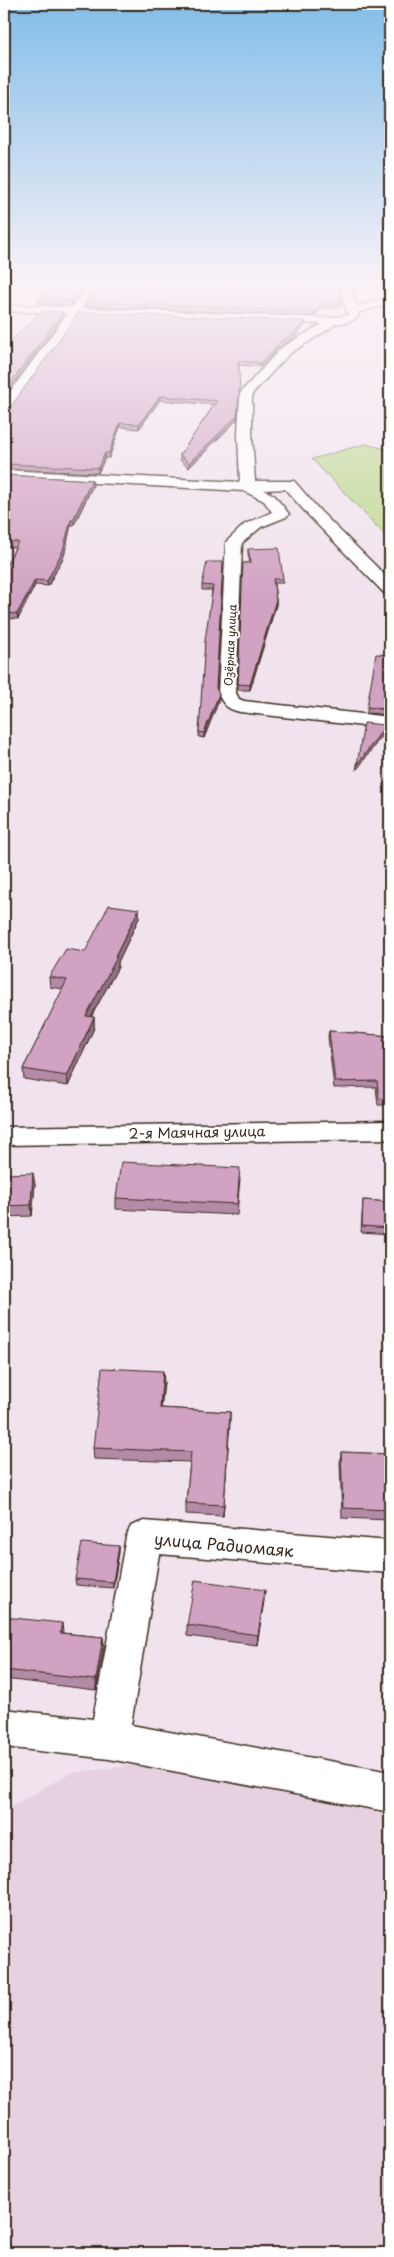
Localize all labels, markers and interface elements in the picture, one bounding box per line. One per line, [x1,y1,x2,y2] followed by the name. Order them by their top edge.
[219,603,241,686] street label: Озёрная улица
[129,1120,266,1144] street label: 2-я Маячная улица
[153,1526,295,1562] street label: улица Радиомаяк

